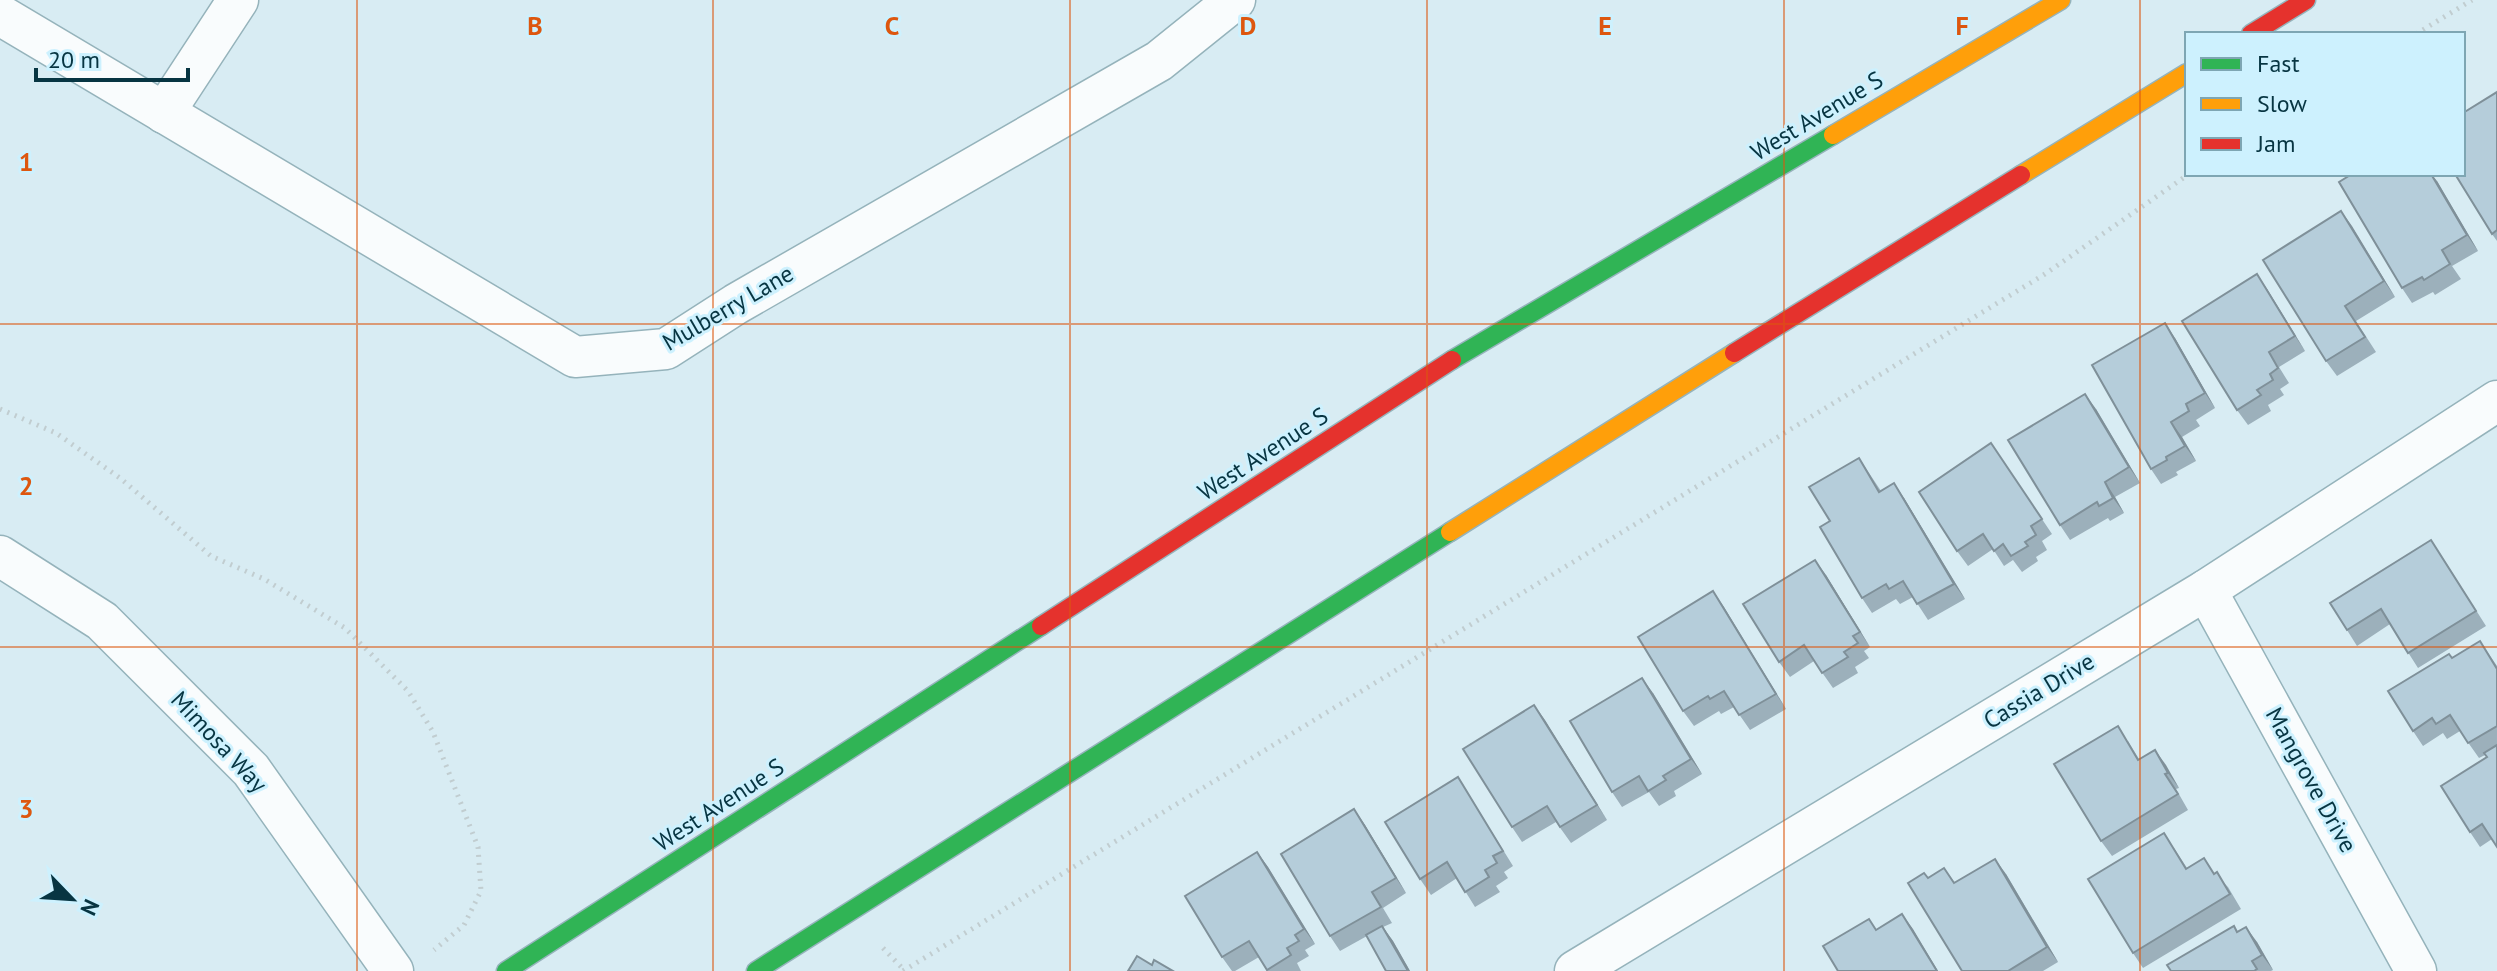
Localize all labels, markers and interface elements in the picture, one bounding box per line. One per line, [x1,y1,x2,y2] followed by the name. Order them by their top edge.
[527,9,543,42] text: B
[885,9,899,42] text: C
[1240,9,1256,42] text: D
[1598,9,1612,42] text: E
[1955,9,1969,42] text: F
[36,32,188,82] scale bar
[2185,32,2465,176] legend
[48,44,100,75] text: 20 m
[2257,48,2300,79] text: Fast
[1745,64,1889,167] street label: West Avenue S
[2257,88,2307,119] text: Slow
[2256,128,2295,159] text: Jam
[19,145,33,178] text: 1
[657,258,799,358] street label: Mulberry Lane
[1192,400,1334,507] street label: West Avenue S
[19,469,33,502] text: 2
[1978,645,2100,736] street label: Cassia Drive
[164,684,274,799] street label: Mimosa Way
[2259,702,2364,858] street label: Mangrove Drive
[648,751,790,858] street label: West Avenue S
[19,792,33,825] text: 3
[32,859,112,939] north arrow
[74,895,106,920] text: N

